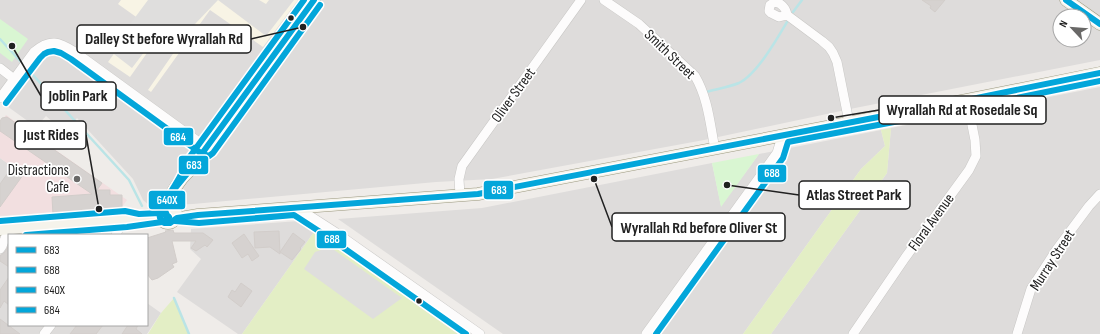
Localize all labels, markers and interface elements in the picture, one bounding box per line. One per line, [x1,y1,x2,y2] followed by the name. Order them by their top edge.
[1052,8,1092,48] north arrow
[286,13,296,23] unlabelled marker
[1056,18,1071,29] text: N
[77,25,251,53] callout: Dalley St before Wyrallah Rd
[640,25,700,84] street label: Smith Street
[85,30,243,49] text: Dalley St before Wyrallah Rd
[487,64,540,127] street label: Oliver Street
[41,82,116,110] callout: Joblin Park
[47,87,108,106] text: Joblin Park
[879,96,1046,124] callout: Wyrallah Rd at Rosedale Sq
[886,101,1038,120] text: Wyrallah Rd at Rosedale Sq
[15,121,86,149] callout: Just Rides
[22,126,79,145] text: Just Rides
[163,127,194,146] line badge: 684
[170,131,186,144] text: 684
[178,155,209,175] line badge: 683
[186,159,202,172] text: 683
[8,161,69,197] place label: Distractions Cafe
[757,164,787,183] line badge: 688
[764,167,780,180] text: 688
[72,174,82,184] marker: Distractions Cafe
[483,180,514,200] line badge: 683
[799,181,910,209] callout: Atlas Street Park
[491,184,507,197] text: 683
[805,186,902,205] text: Atlas Street Park
[148,190,186,210] line badge: 640X
[904,190,959,255] street label: Floral Avenue
[157,194,178,207] text: 640X
[612,213,785,241] callout: Wyrallah Rd before Oliver St
[621,219,777,238] text: Wyrallah Rd before Oliver St
[1026,226,1079,294] street label: Murray Street
[316,230,347,249] line badge: 688
[324,233,340,246] text: 688
[8,234,148,326] legend
[44,243,60,258] text: 683
[44,263,60,278] text: 688
[44,283,66,298] text: 640X
[414,296,424,306] unlabelled marker
[44,303,60,318] text: 684

